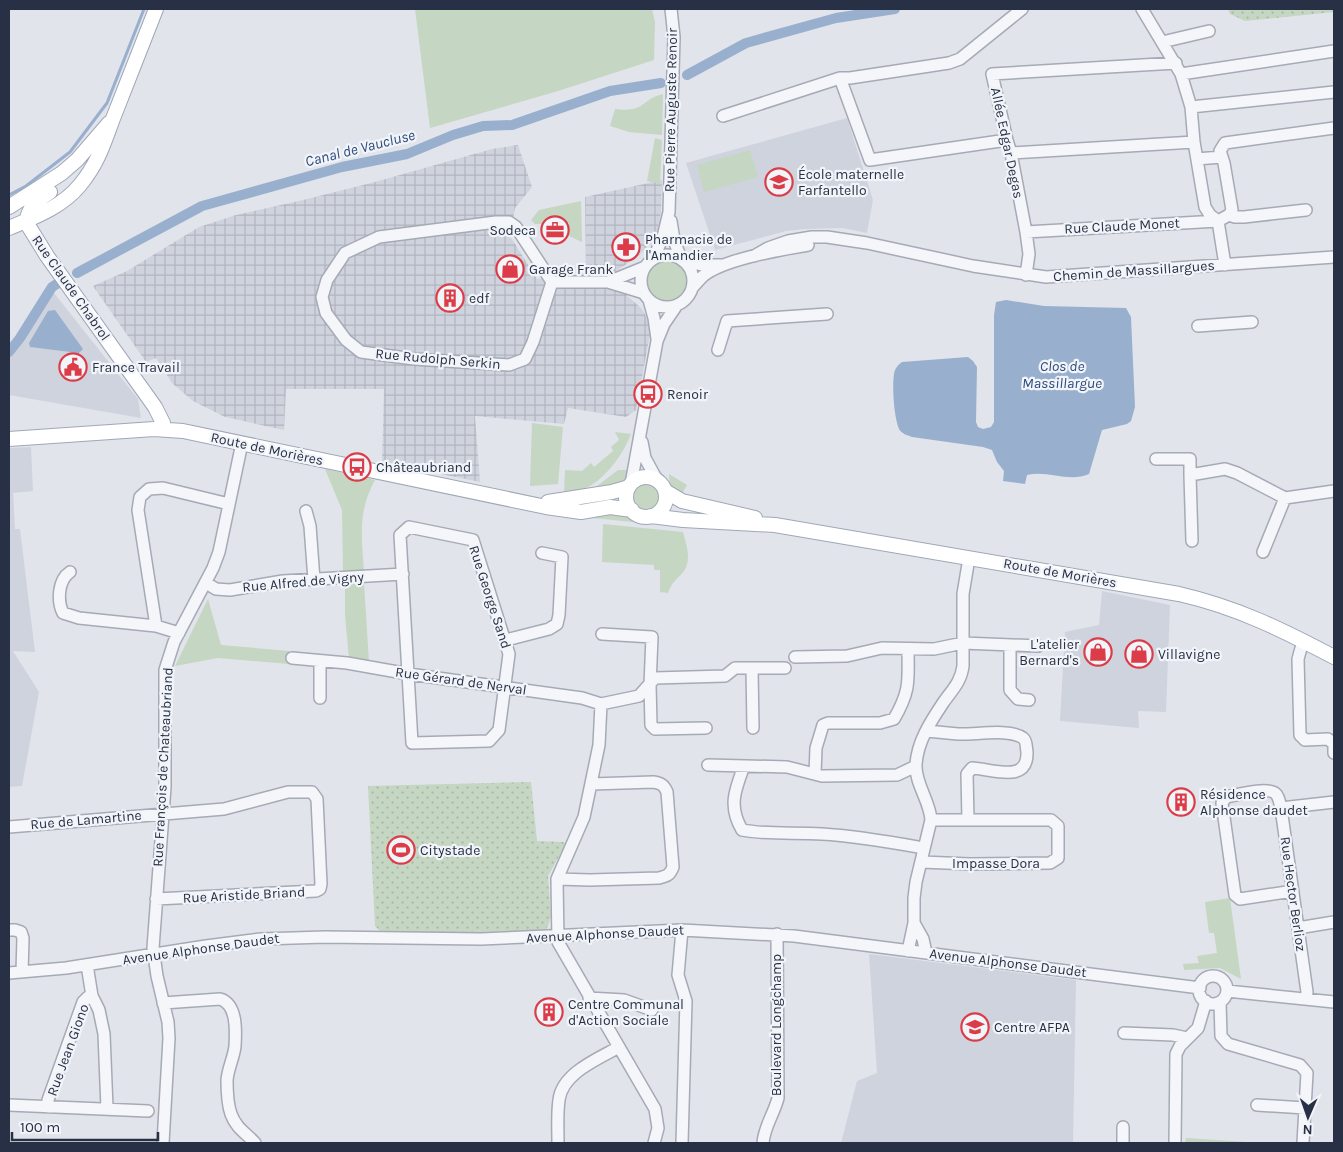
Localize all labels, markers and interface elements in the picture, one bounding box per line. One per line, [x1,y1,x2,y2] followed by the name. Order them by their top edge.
[661,27,681,192] street label: Rue Pierre Auguste Renoir
[987,86,1027,200] street label: Allée Edgar Degas
[303,126,417,170] water label: Canal de Vaucluse
[798,165,904,199] place label: École maternelle Farfantello
[764,167,794,197] school or university icon: École maternelle Farfantello
[1064,214,1180,238] street label: Rue Claude Monet
[540,215,570,245] office icon: Sodeca
[489,222,536,239] place label: Sodeca
[645,231,732,264] place label: Pharmacie de l'Amandier
[28,232,114,344] street label: Rue Claude Chabrol
[611,232,641,262] pharmacy icon: Pharmacie de l'Amandier
[495,254,525,284] shop icon: Garage Frank
[1053,257,1215,285] street label: Chemin de Massillargues
[529,261,613,278] place label: Garage Frank
[435,283,465,313] building icon: edf
[469,290,489,307] place label: edf
[375,345,501,373] street label: Rue Rudolph Serkin
[58,352,88,382] public building icon: France Travail
[1022,357,1102,392] water label: Clos de Massillargue
[92,359,180,376] place label: France Travail
[633,379,663,409] bus stop icon: Renoir
[667,386,709,403] place label: Renoir
[209,429,325,469] street label: Route de Morières
[342,452,372,482] bus stop icon: Châteaubriand
[376,459,471,476] place label: Châteaubriand
[465,543,515,651] street label: Rue George Sand
[1002,555,1118,591] street label: Route de Morières
[242,568,365,596] street label: Rue Alfred de Vigny
[1019,636,1080,669] place label: L'atelier Bernard's
[1083,637,1113,667] shop icon: L'atelier Bernard's
[1124,639,1154,669] shop icon: Villavigne
[1158,646,1220,663] place label: Villavigne
[394,663,528,699] street label: Rue Gérard de Nerval
[149,667,177,867] street label: Rue François de Chateaubriand
[1200,786,1308,819] place label: Résidence Alphonse daudet
[1166,787,1196,817] building icon: Résidence Alphonse daudet
[30,807,142,833] street label: Rue de Lamartine
[386,835,416,865] sports icon: Citystade
[1277,835,1309,953] street label: Rue Hector Berlioz
[420,842,480,859] place label: Citystade
[952,855,1040,872] street label: Impasse Dora
[182,883,306,907] street label: Rue Aristide Briand
[526,921,684,947] street label: Avenue Alphonse Daudet
[122,930,280,968] street label: Avenue Alphonse Daudet
[928,945,1088,981] street label: Avenue Alphonse Daudet
[768,954,785,1096] street label: Boulevard Longchamp
[568,996,684,1029] place label: Centre Communal d'Action Sociale
[534,997,564,1027] building icon: Centre Communal d'Action Sociale
[43,1002,93,1098] street label: Rue Jean Giono
[960,1012,990,1042] school or university icon: Centre AFPA
[994,1019,1070,1036] place label: Centre AFPA
[1283,1092,1333,1142] north arrow
[12,1110,159,1142] scale bar
[20,1118,60,1136] text: 100 m
[1302,1121,1313,1138] text: N

